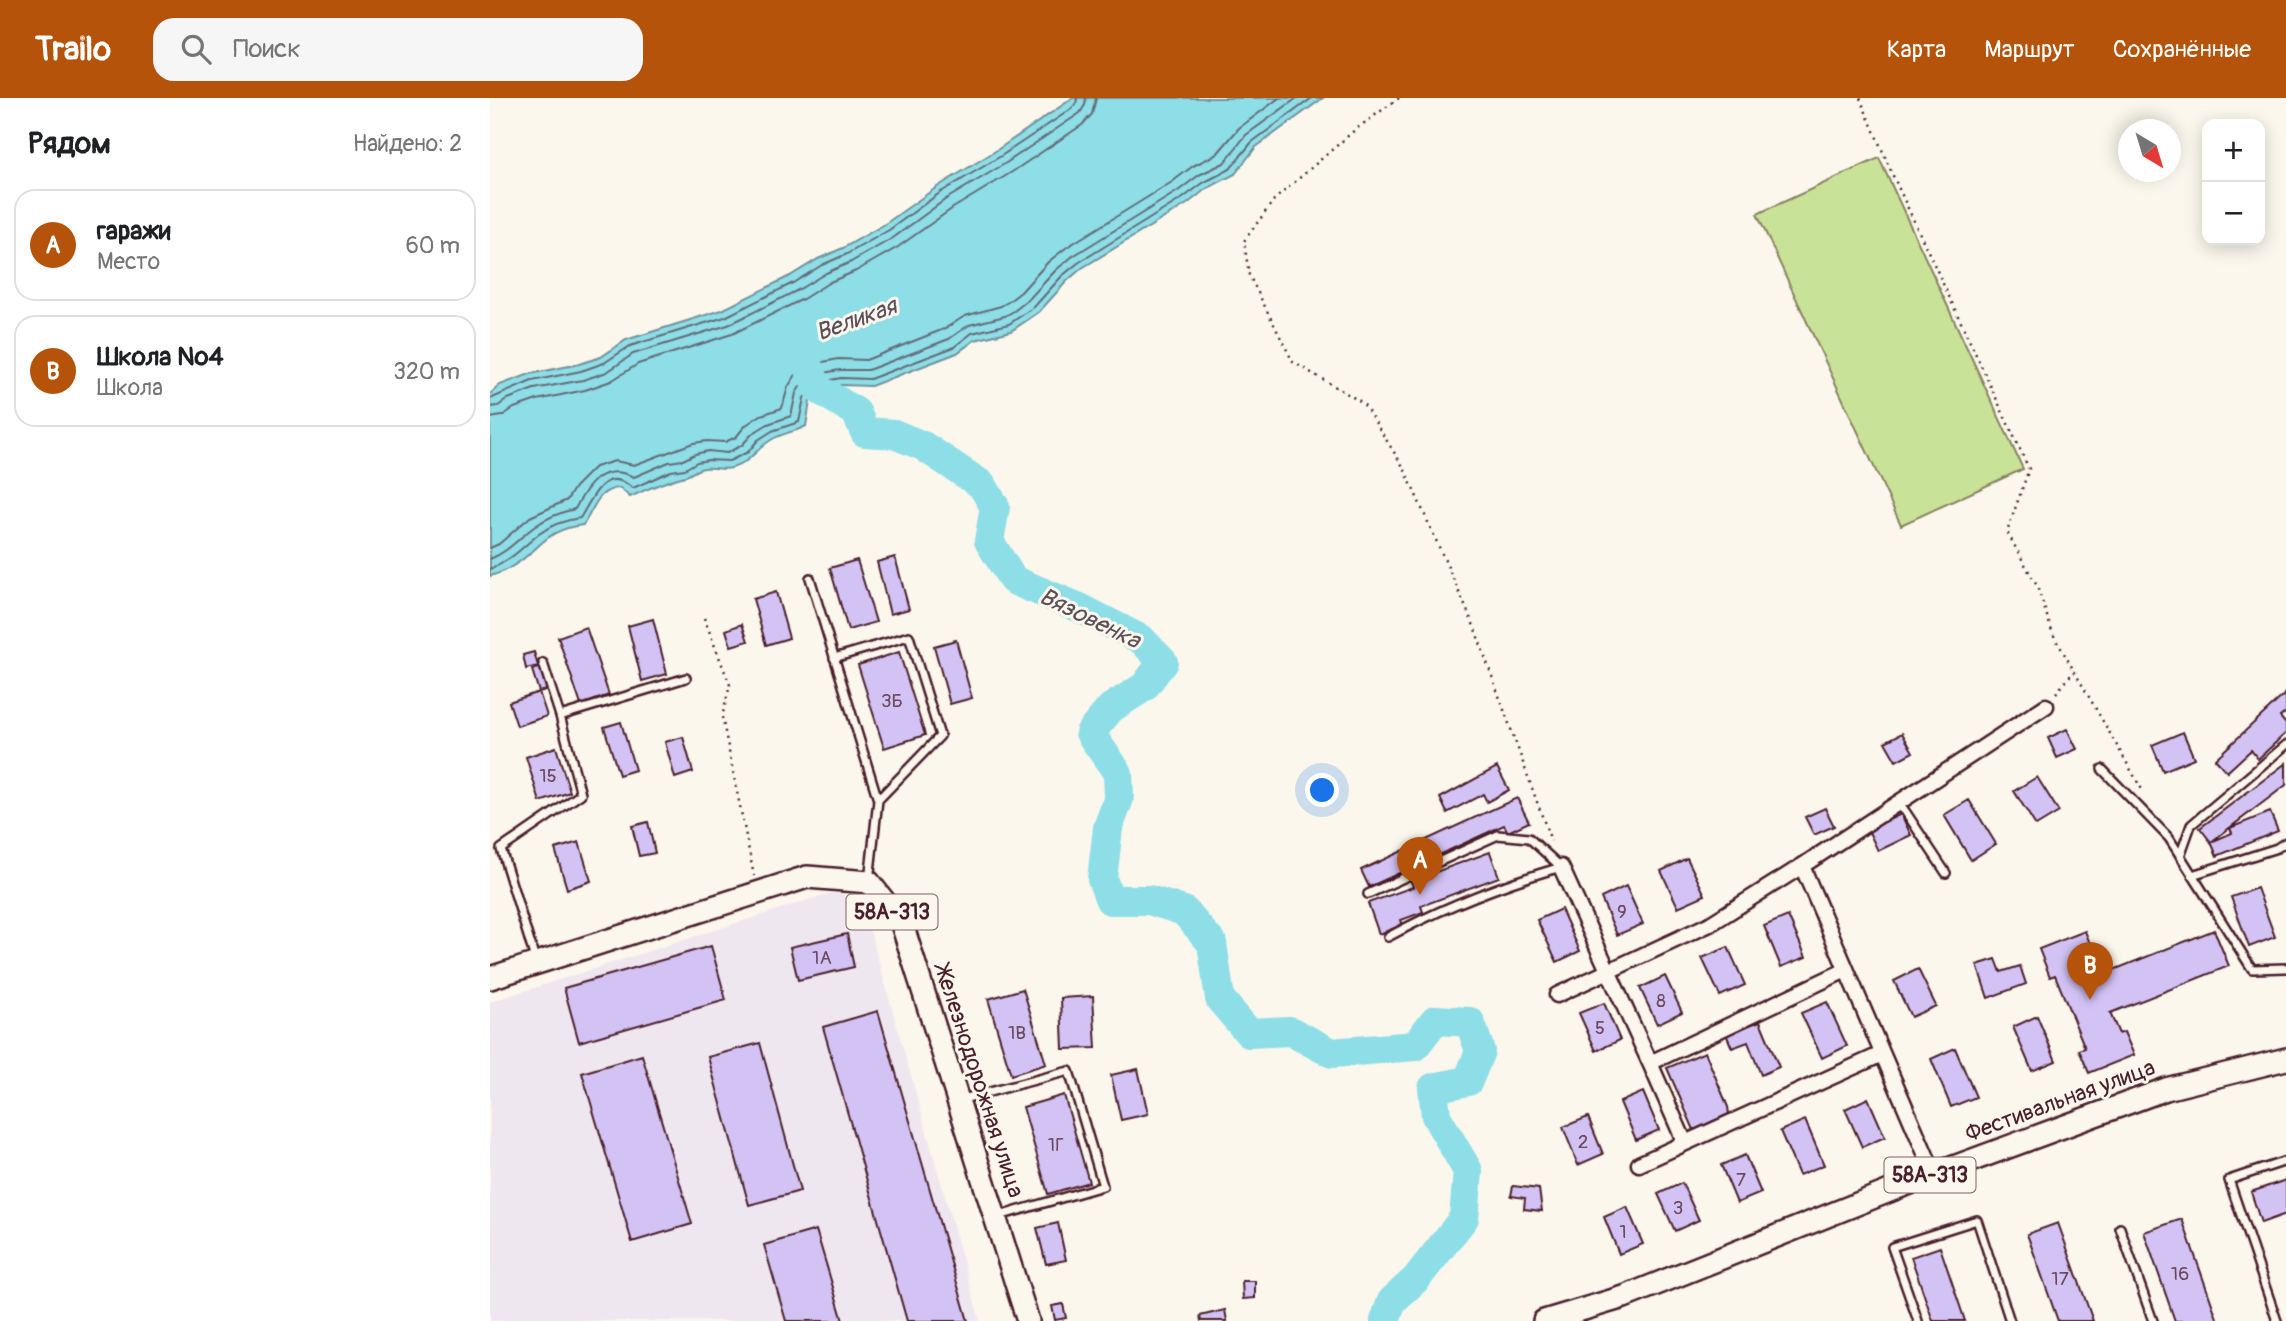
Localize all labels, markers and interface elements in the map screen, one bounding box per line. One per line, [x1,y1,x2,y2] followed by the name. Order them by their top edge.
[153,18,643,81] search box
[35,29,111,70] text: Trailo
[177,30,215,68] icon: search
[233,33,301,65] text: Поиск
[1887,35,1946,64] text: Карта
[1984,35,2075,64] text: Маршрут
[2113,35,2251,64] text: Сохранённые
[2118,119,2181,182] north arrow
[2202,119,2265,245] map controls
[2202,119,2265,182] button: +
[28,125,111,162] text: Рядом
[353,129,462,158] text: Найдено: 2
[2202,182,2265,245] button: −
[97,215,171,247] text: гаражи
[46,231,60,260] text: A
[405,231,460,260] text: 60 m
[97,247,160,276] text: Место
[812,291,903,347] water label: Великая
[97,341,224,373] text: Школа №4
[46,357,60,386] text: B
[393,357,460,386] text: 320 m
[97,373,163,402] text: Школа
[1035,582,1147,656] water label: Вязовенка
[881,689,903,713] house number: 3Б
[539,764,557,788] house number: 15
[1305,773,1339,807] your location
[1397,837,1443,895] pin: A
[846,894,938,930] road number: 58А-313
[1617,900,1627,924] house number: 9
[2067,942,2113,1000] pin: B
[812,946,832,970] house number: 1А
[927,958,1031,1201] street label: Железнодорожная улица
[1656,989,1666,1013] house number: 8
[1595,1016,1605,1040] house number: 5
[1008,1021,1026,1045] house number: 1В
[1961,1053,2159,1148] street label: Фестивальная улица
[1578,1130,1588,1154] house number: 2
[1048,1133,1064,1157] house number: 1Г
[1884,1158,1976,1192] road number: 58А-313
[1736,1168,1746,1192] house number: 7
[1673,1196,1683,1220] house number: 3
[1619,1220,1627,1244] house number: 1
[2171,1262,2189,1286] house number: 16
[2051,1267,2069,1291] house number: 17

